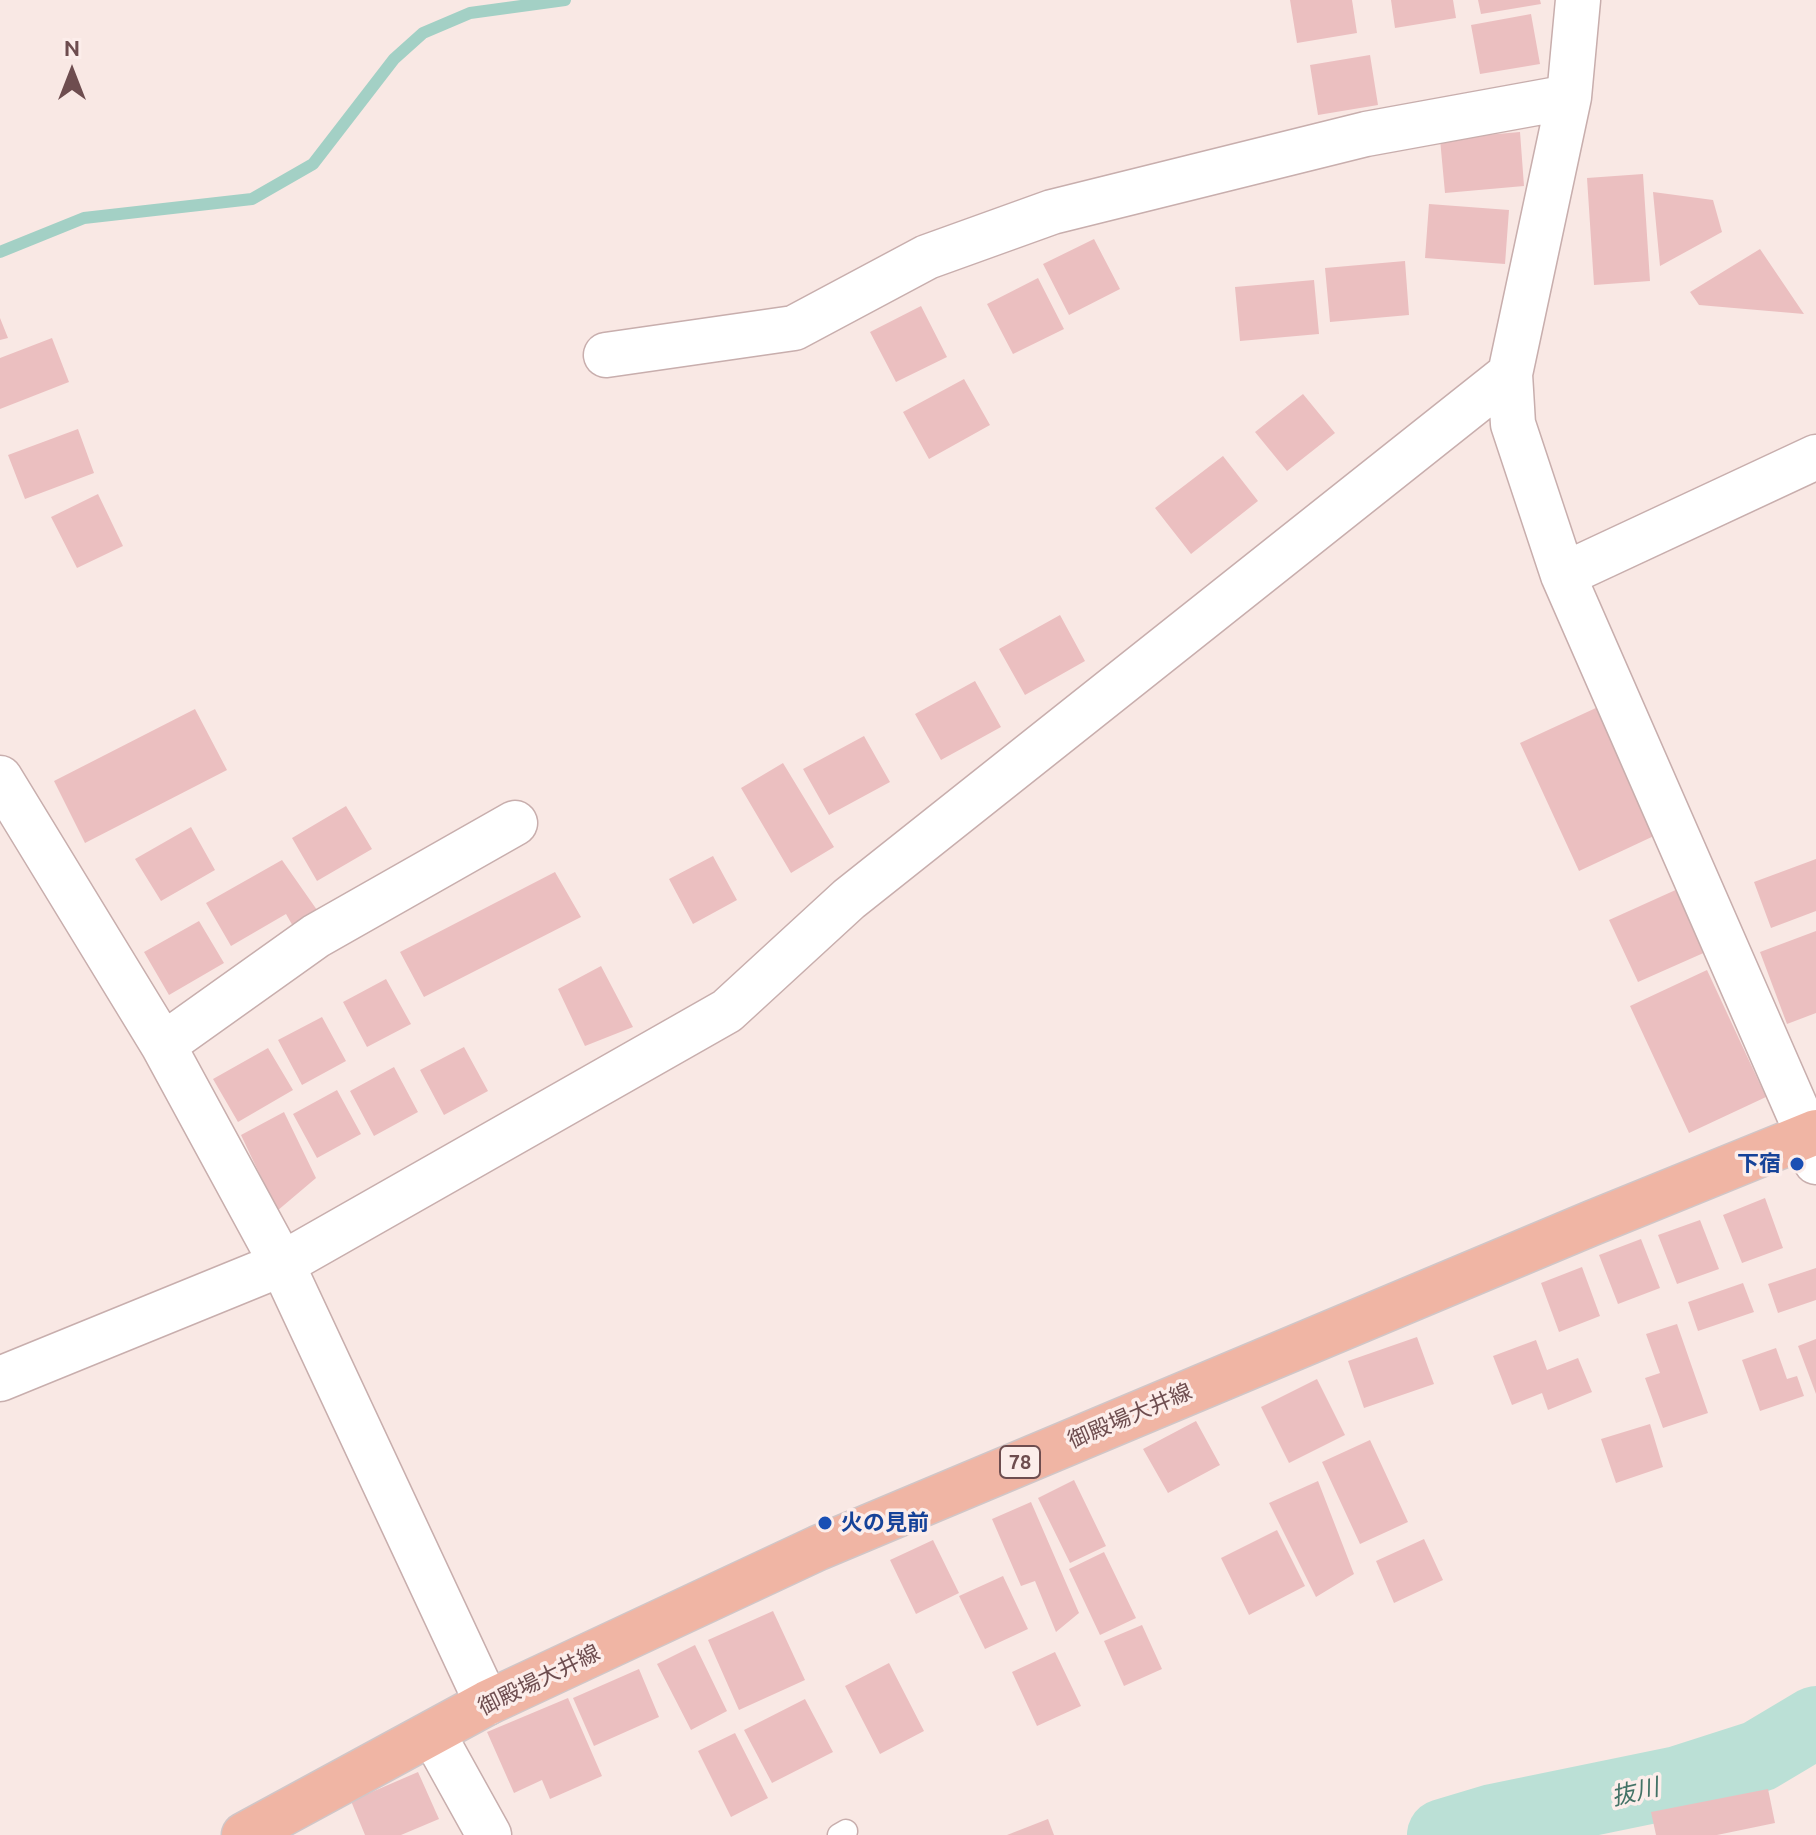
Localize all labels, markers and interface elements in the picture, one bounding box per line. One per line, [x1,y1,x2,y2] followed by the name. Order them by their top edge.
[32,32,112,112] north arrow
[64,35,80,60] text: N
[1737,1151,1781,1177] place label: 下宿
[1788,1155,1806,1173] marker: 下宿
[1064,1378,1196,1454] street label: 御殿場大井線
[1000,1446,1040,1478] road number: 78
[841,1510,929,1536] place label: 火の見前
[816,1514,834,1532] marker: 火の見前
[474,1639,604,1721] street label: 御殿場大井線
[1608,1773,1662,1811] water label: 抜川

